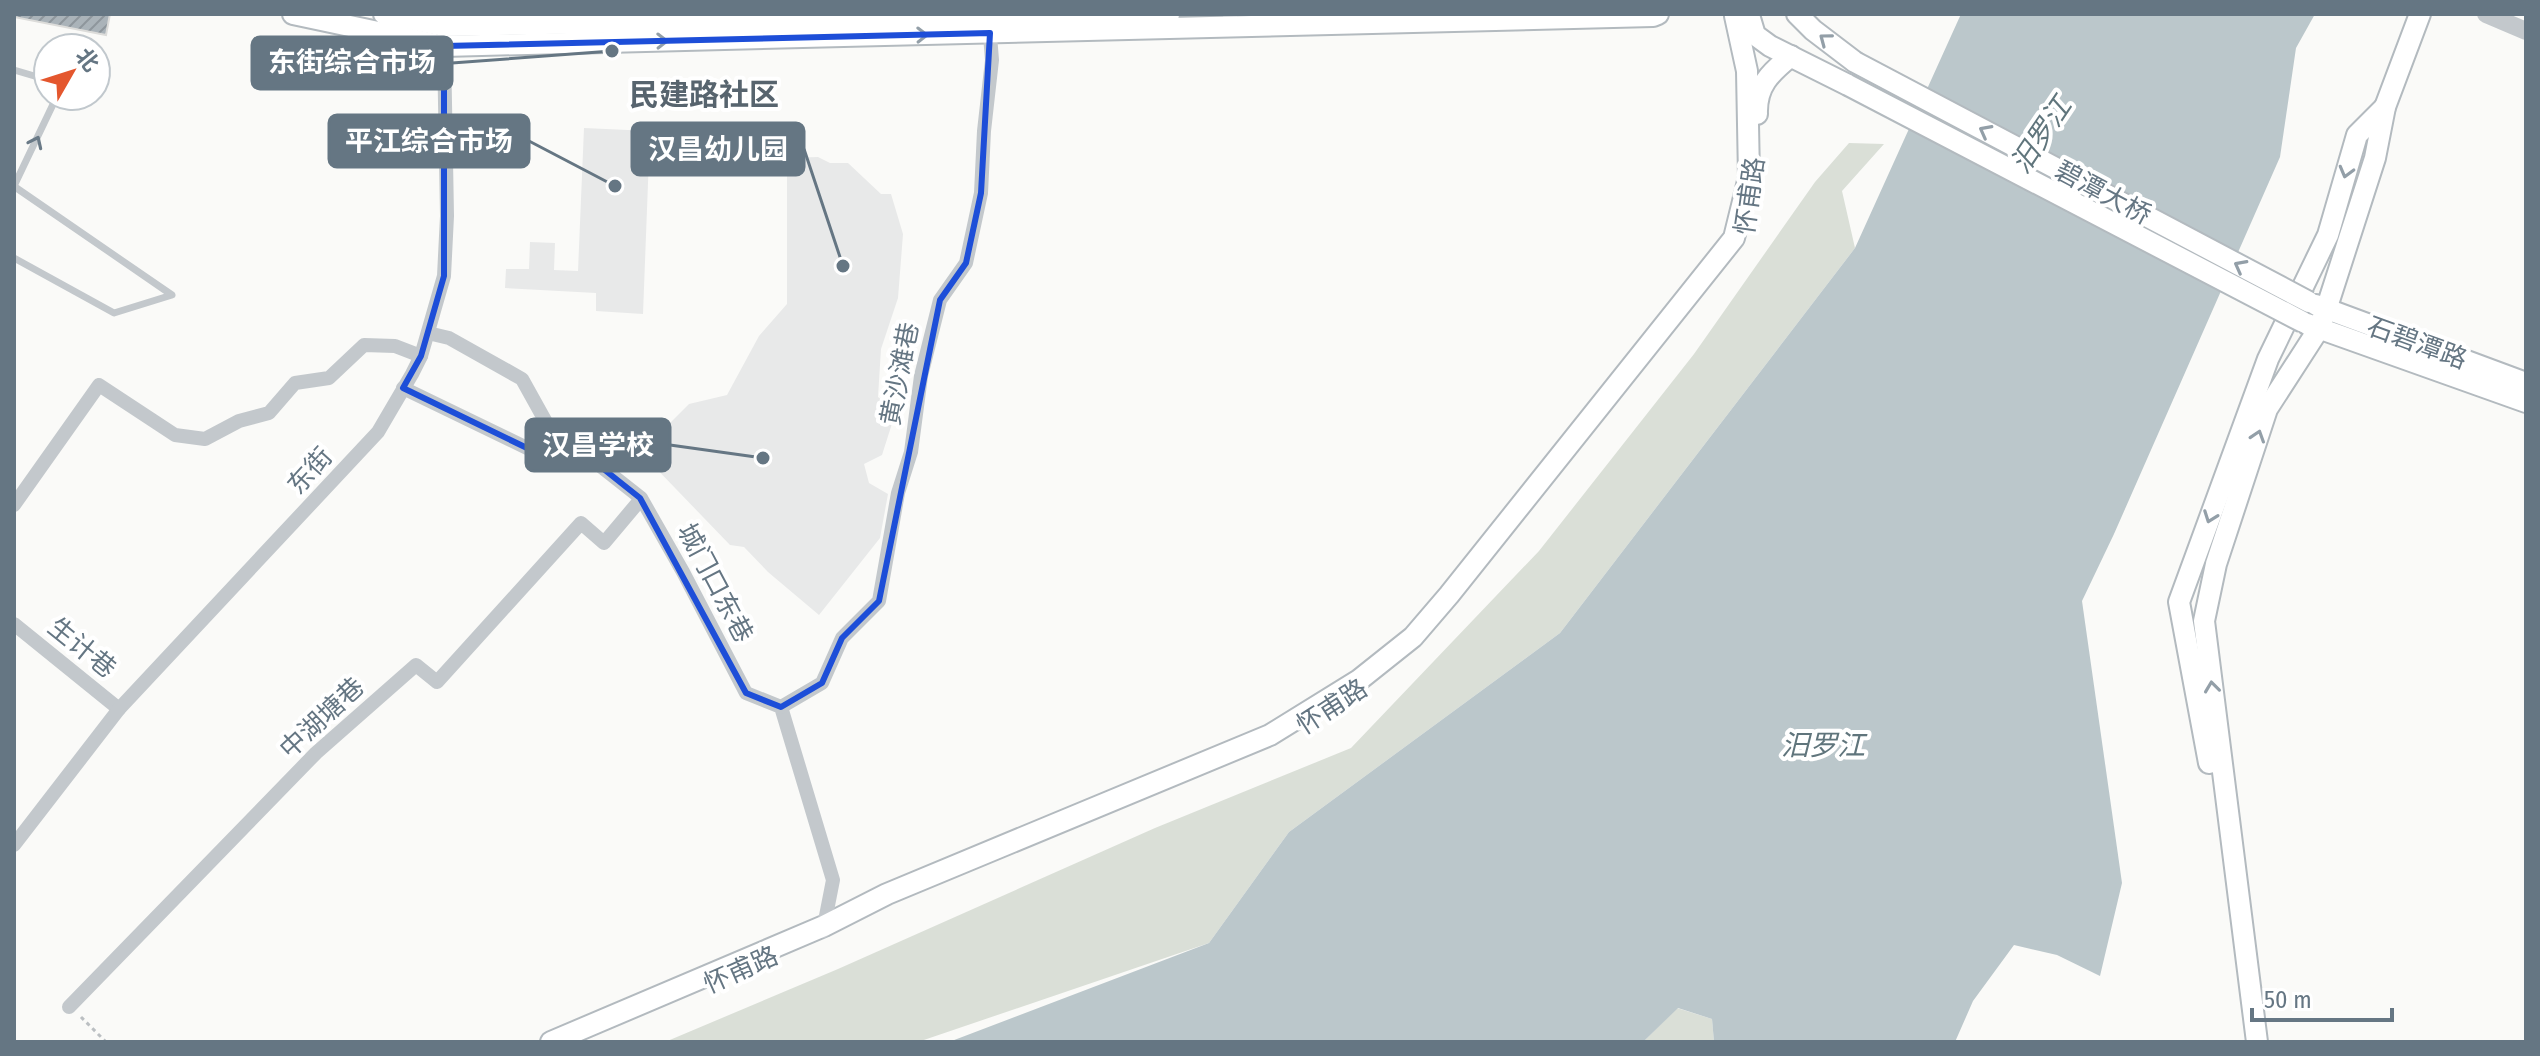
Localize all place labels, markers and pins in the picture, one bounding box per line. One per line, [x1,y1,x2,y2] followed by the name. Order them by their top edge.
[252,37,452,89] callout: 东街综合市场
[329,115,529,167] callout: 平江综合市场
[632,123,804,175] callout: 汉昌幼儿园
[526,419,670,471] callout: 汉昌学校

